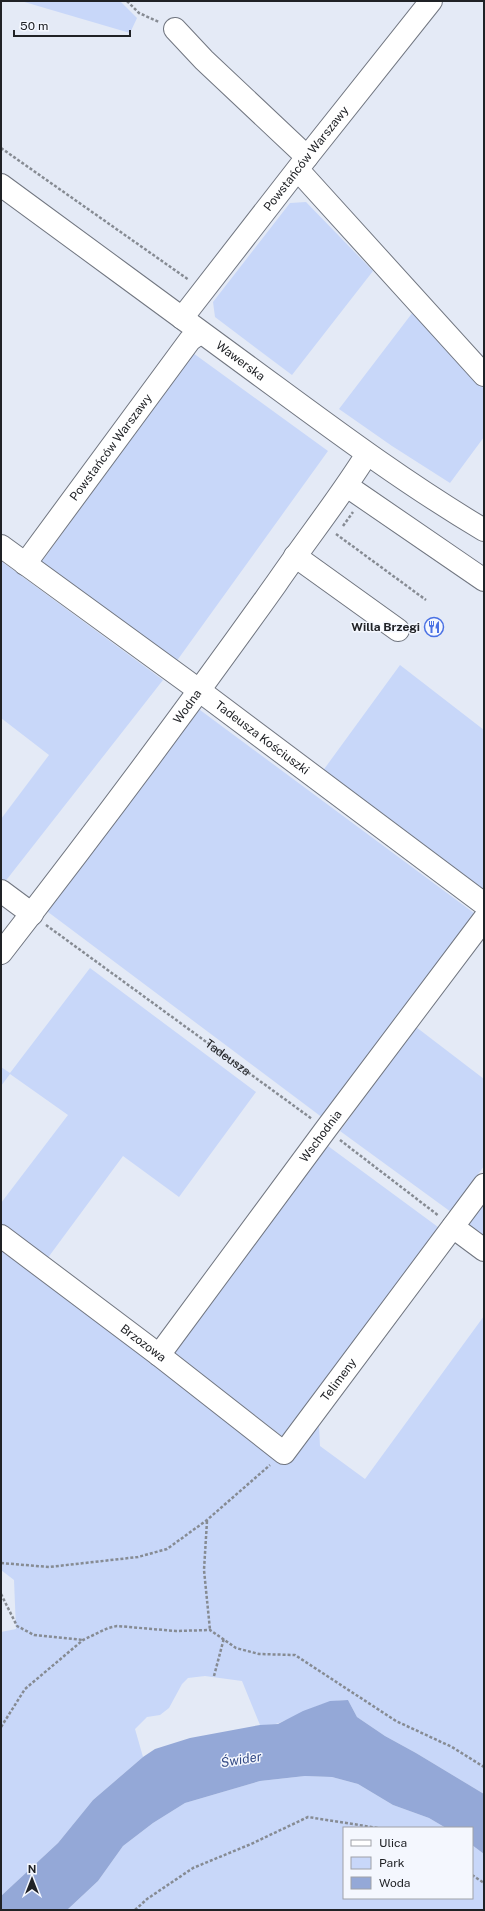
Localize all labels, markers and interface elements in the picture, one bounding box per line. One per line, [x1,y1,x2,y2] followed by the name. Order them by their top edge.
[14,12,130,38] scale bar
[20,19,48,33] text: 50 m
[261,103,352,214] street label: Powstańców Warszawy
[213,338,268,384] street label: Wawerska
[67,391,155,503] street label: Powstańców Warszawy
[423,616,445,638] restaurant icon: Willa Brzegi
[351,620,420,634] place label: Willa Brzegi
[170,687,204,726] street label: Wodna
[212,698,312,777] street label: Tadeusza Kościuszki
[202,1036,253,1079] street label: Tadeusza
[297,1108,345,1165] street label: Wschodnia
[118,1321,169,1365] street label: Brzozowa
[318,1355,360,1404] street label: Telimeny
[220,1748,263,1770] water label: Świder
[343,1827,473,1899] legend
[379,1836,407,1850] text: Ulica
[379,1856,405,1870] text: Park
[12,1859,52,1899] north arrow
[28,1863,36,1875] text: N
[379,1876,410,1890] text: Woda

